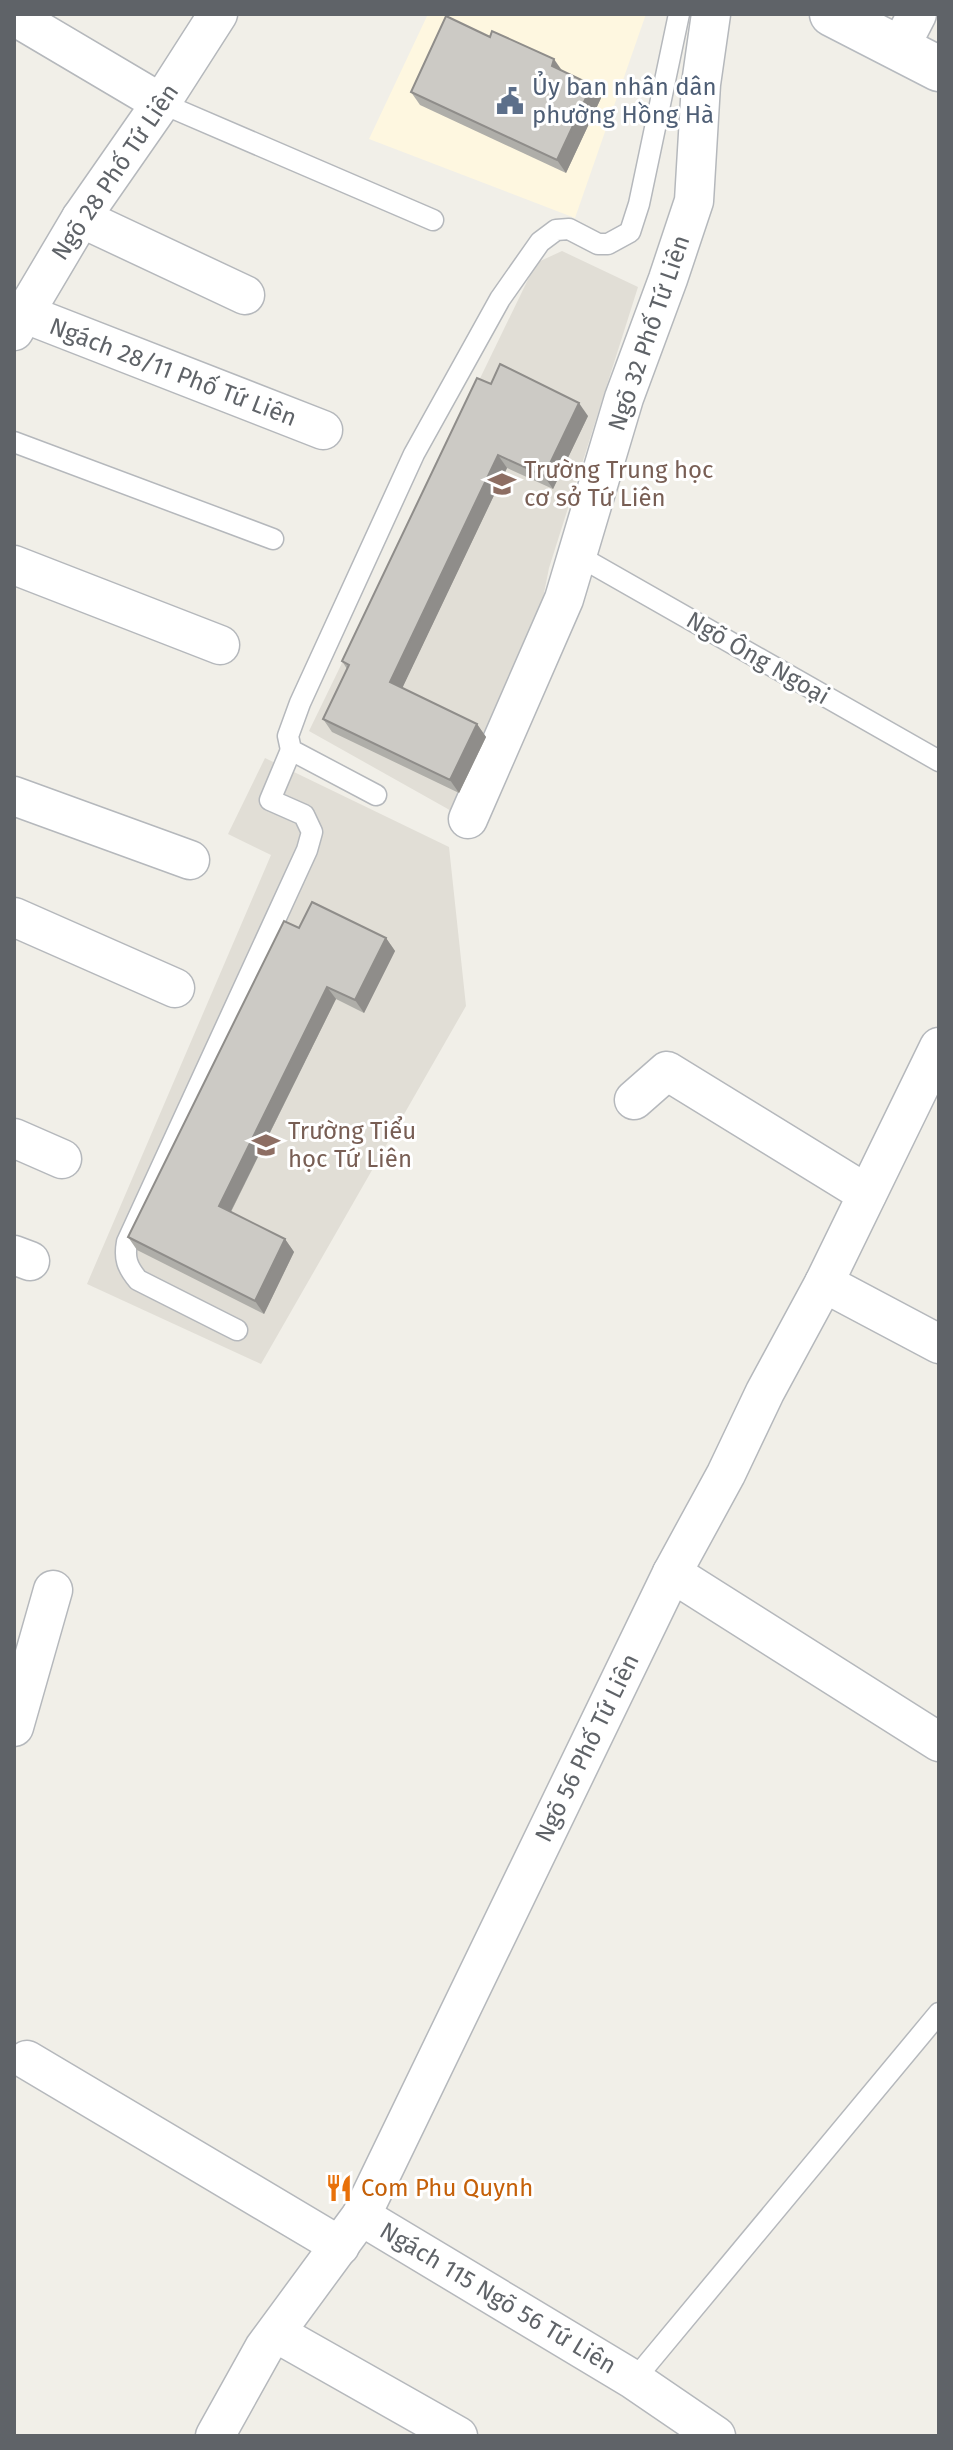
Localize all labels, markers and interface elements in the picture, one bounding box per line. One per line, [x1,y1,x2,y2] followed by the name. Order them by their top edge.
[532,71,717,129] place label: Ủy ban nhân dân phường Hồng Hà
[46,79,184,265] street label: Ngõ 28 Phố Tứ Liên
[495,86,525,116] public building icon: Ủy ban nhân dân phường Hồng Hà
[602,232,696,434] street label: Ngõ 32 Phố Tứ Liên
[46,312,300,432] street label: Ngách 28/11 Phố Tứ Liên
[524,456,713,512] place label: Trường Trung học cơ sở Tứ Liên
[487,469,517,499] school or university icon: Trường Trung học cơ sở Tứ Liên
[682,605,835,710] street label: Ngõ Ông Ngoại
[288,1116,416,1173] place label: Trường Tiểu học Tứ Liên
[251,1130,281,1160] school or university icon: Trường Tiểu học Tứ Liên
[529,1649,645,1847] street label: Ngõ 56 Phố Tứ Liên
[324,2173,354,2203] restaurant icon: Com Phu Quynh
[361,2174,533,2202] place label: Com Phu Quynh
[375,2216,621,2380] street label: Ngách 115 Ngõ 56 Tứ Liên

